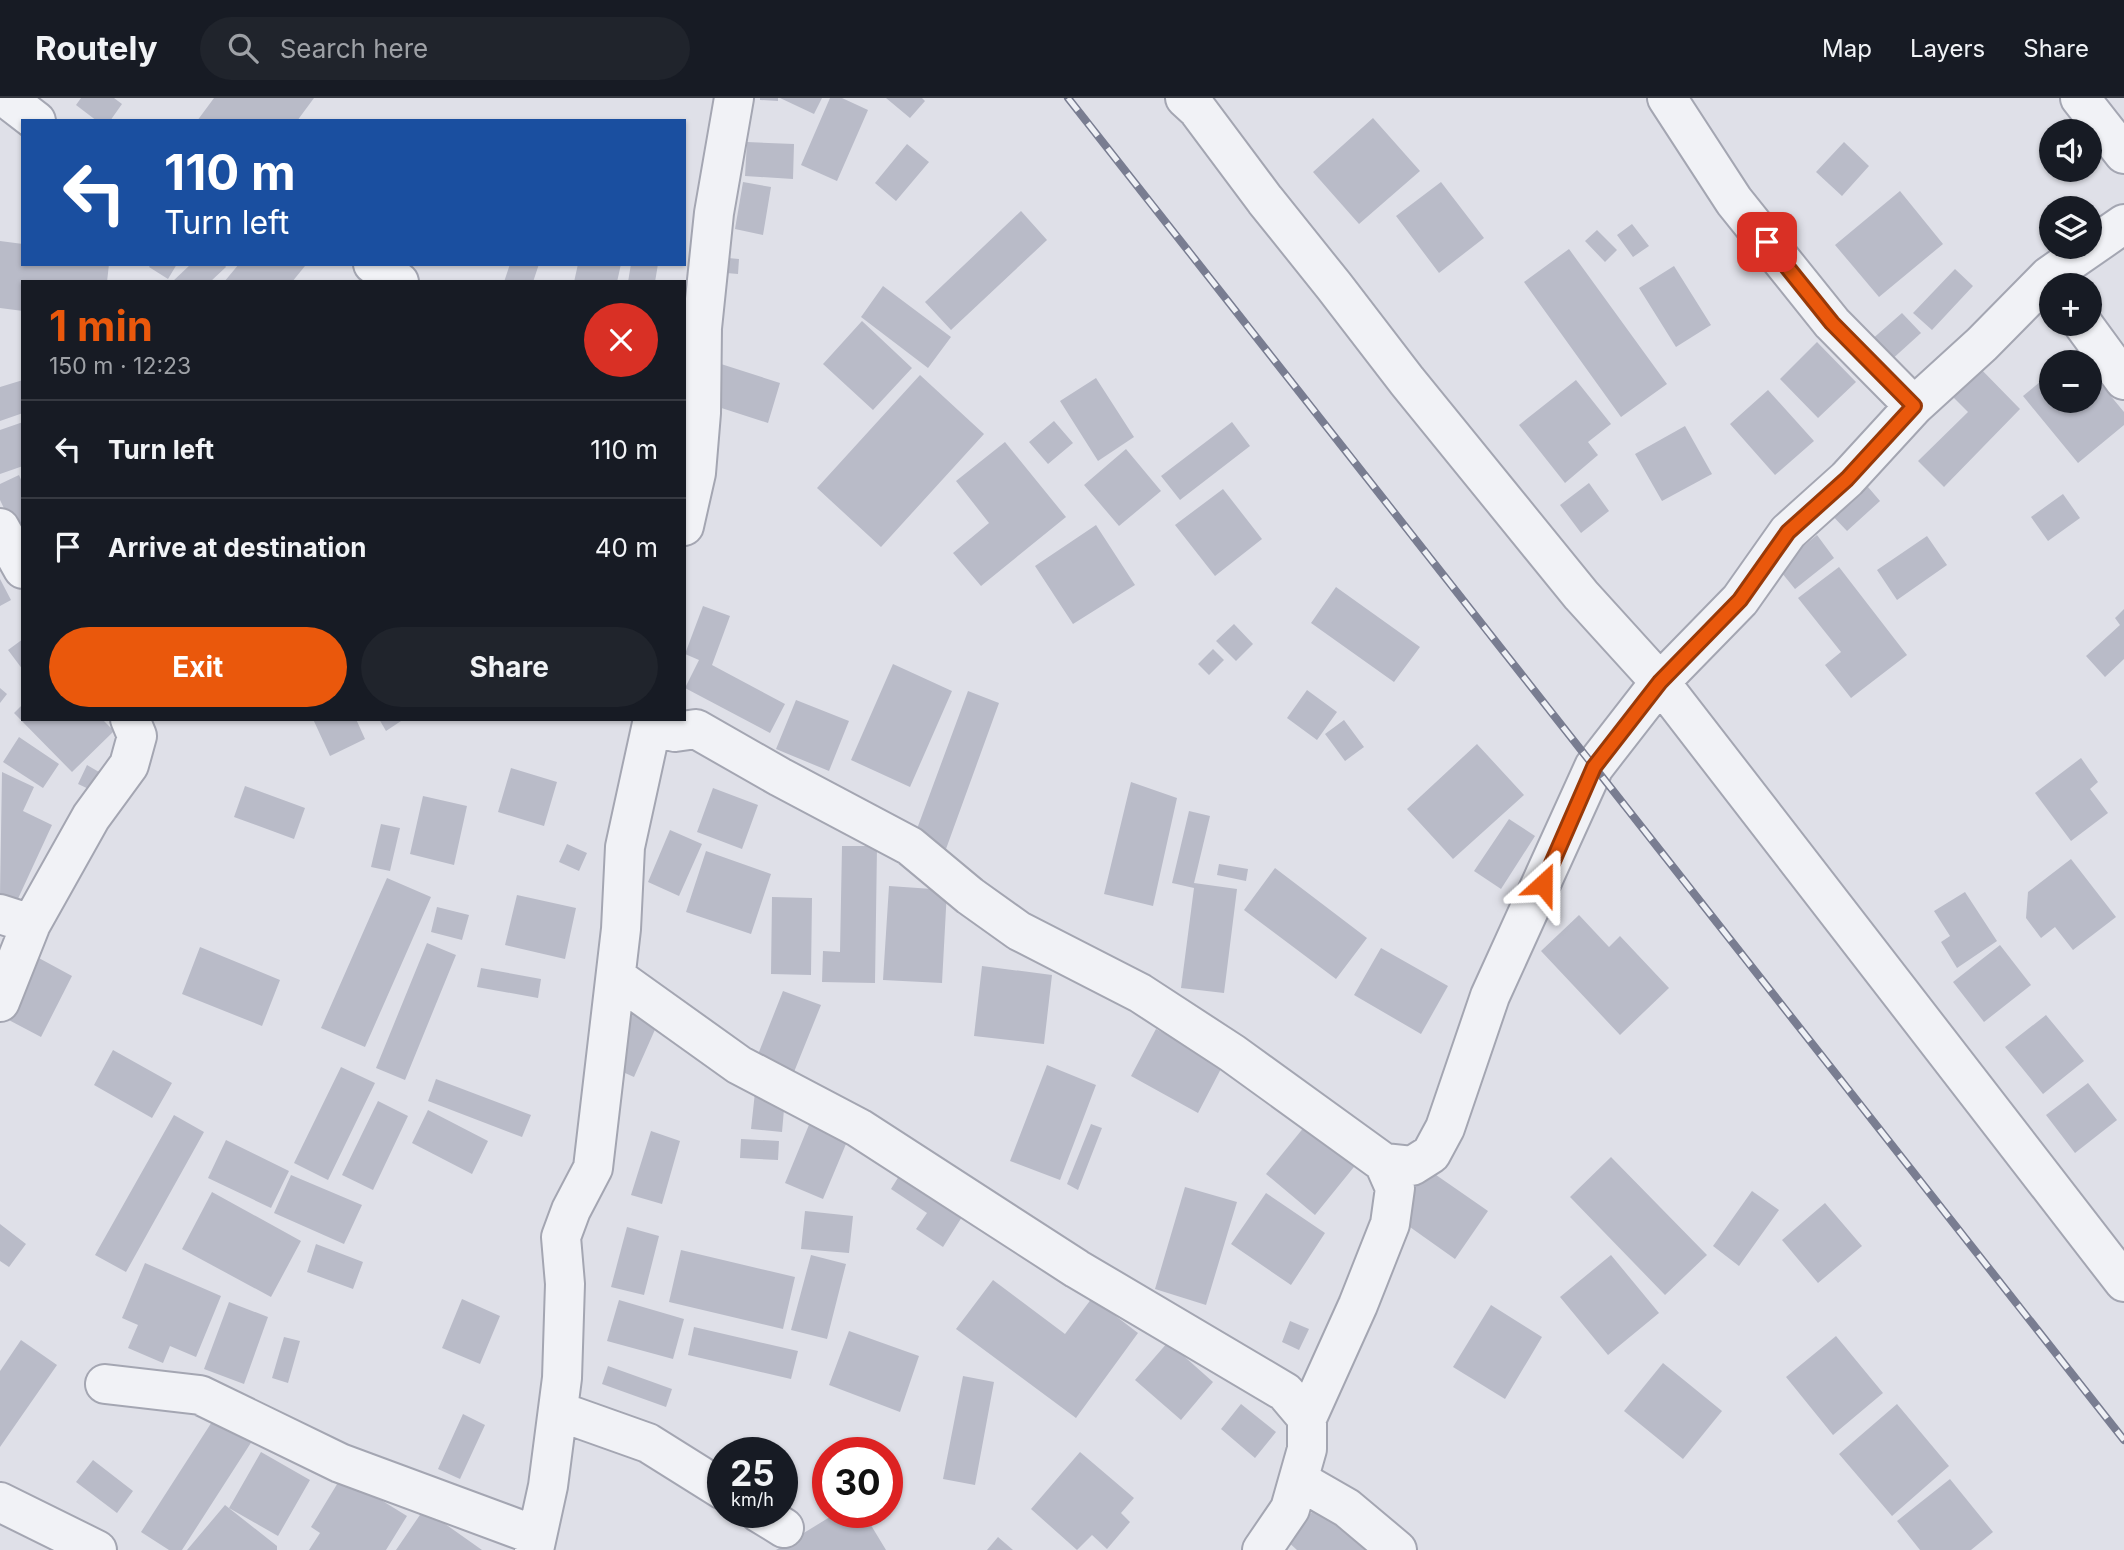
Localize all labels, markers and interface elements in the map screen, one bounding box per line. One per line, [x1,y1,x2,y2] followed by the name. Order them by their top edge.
[200,17,690,80] search box
[35,28,158,68] text: Routely
[224,29,262,67] icon: search
[280,33,428,64] text: Search here
[1822,34,1872,63] text: Map
[1910,34,1985,63] text: Layers
[2023,34,2089,63] text: Share
[2039,119,2102,413] map controls
[2039,119,2102,182] button: sound
[164,143,296,202] text: 110 m
[49,147,140,238] icon: left
[2039,196,2102,259] button: layers
[164,203,289,242] text: Turn left
[1737,212,1797,272] pin
[1748,223,1786,261] icon: arrive
[2039,273,2102,336] button: +
[49,300,153,351] text: 1 min
[584,303,658,377] button: close
[2039,350,2102,413] button: −
[49,352,191,380] text: 150 m · 12:23
[49,430,87,468] icon: left
[108,434,214,465] text: Turn left
[590,434,658,465] text: 110 m
[49,528,87,566] icon: arrive
[108,532,367,563] text: Arrive at destination
[595,532,658,563] text: 40 m
[49,627,347,707] button: Exit
[361,627,658,707] button: Share
[1506,847,1580,921] position arrow
[812,1437,903,1528] speed limit sign: 30
[730,1452,775,1494] text: 25
[731,1489,774,1510] text: km/h

